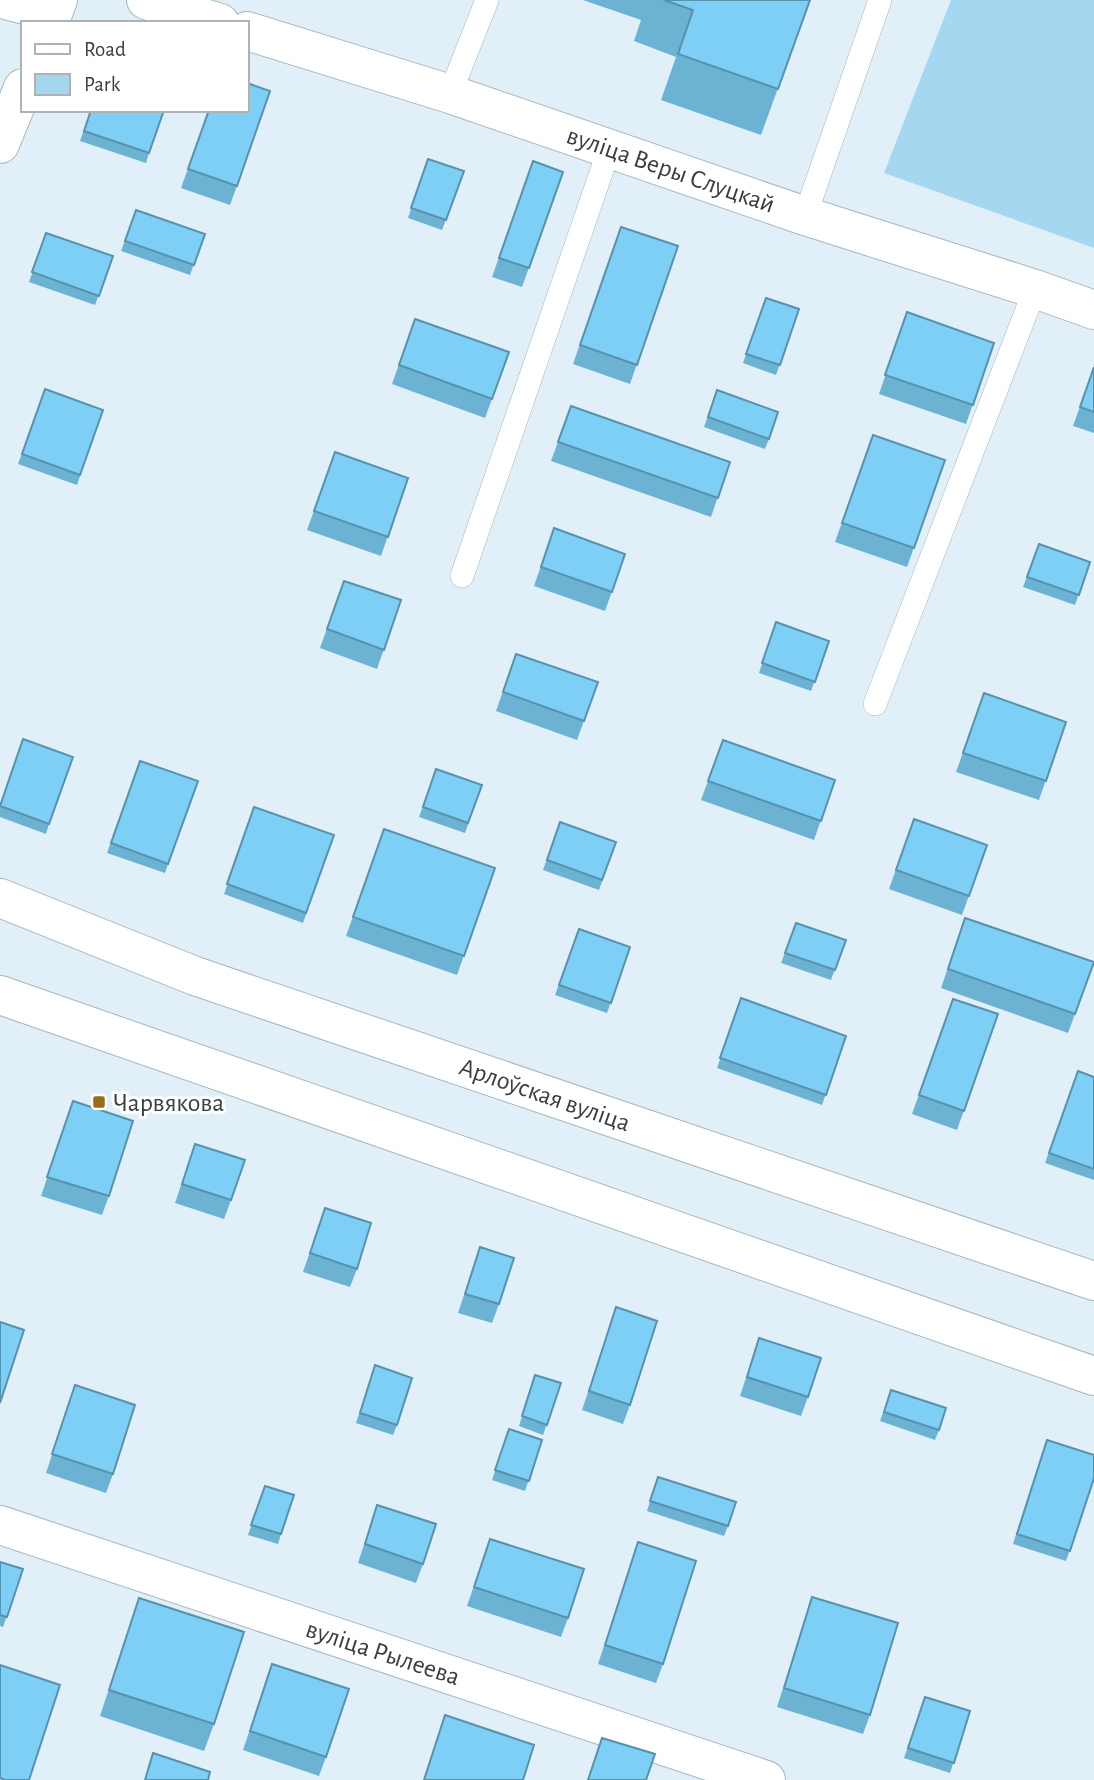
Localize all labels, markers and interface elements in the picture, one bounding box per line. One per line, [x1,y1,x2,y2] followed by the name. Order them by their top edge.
[21,21,248,112] legend
[84,39,126,60] text: Road
[84,74,121,95] text: Park
[563,122,778,218] street label: вуліца Веры Слуцкай
[456,1054,634,1136] street label: Арлоўская вуліца
[113,1090,224,1116] place label: Чарвякова
[91,1094,107,1110] marker: Чарвякова
[302,1616,463,1690] street label: вуліца Рылеева

